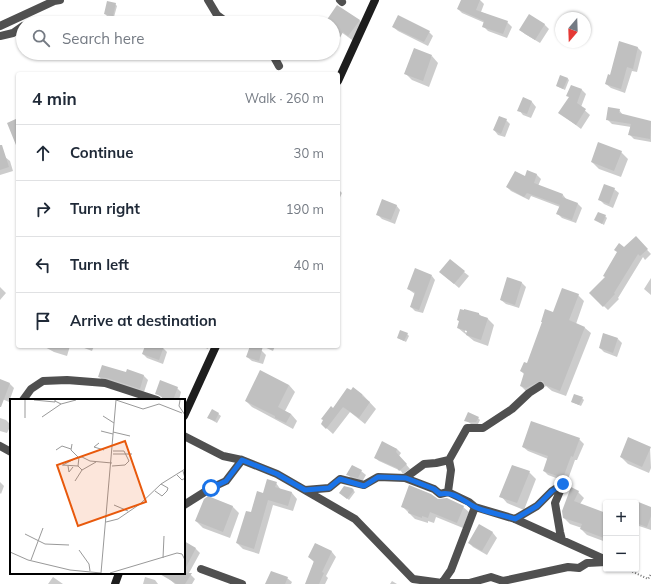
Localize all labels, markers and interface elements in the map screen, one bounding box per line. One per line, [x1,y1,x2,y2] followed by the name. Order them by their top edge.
[555,12,591,48] north arrow
[16,16,340,60] search box
[30,27,52,49] icon: search
[62,29,144,48] text: Search here
[32,88,77,109] text: 4 min
[245,90,324,106] text: Walk · 260 m
[32,142,54,164] icon: ahead
[70,143,133,162] text: Continue
[294,145,324,161] text: 30 m
[32,198,54,220] icon: right
[70,199,140,218] text: Turn right
[286,201,324,217] text: 190 m
[32,254,54,276] icon: left
[70,255,129,274] text: Turn left
[294,257,324,273] text: 40 m
[32,310,54,332] icon: arrive
[70,311,217,330] text: Arrive at destination
[10,399,185,574] inset map
[554,475,572,493] route end
[202,479,220,497] route start
[603,500,639,572] map controls
[603,500,639,536] button: +
[603,536,639,572] button: −

